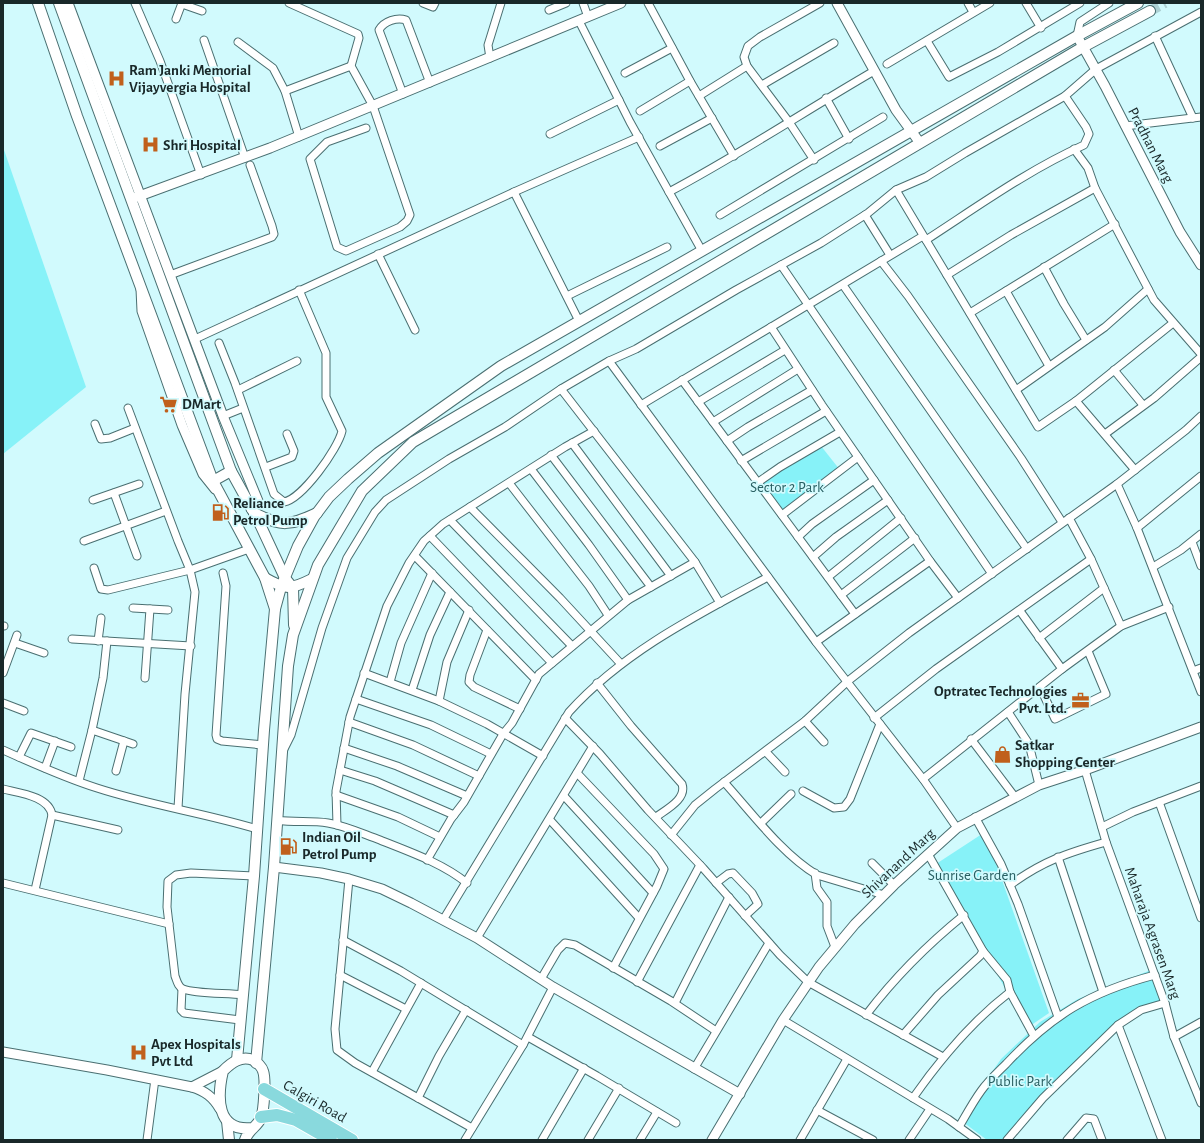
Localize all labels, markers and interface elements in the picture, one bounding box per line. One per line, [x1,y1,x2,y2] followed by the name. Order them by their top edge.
[129,63,251,95] place label: Ram Janki Memorial Vijayvergia Hospital
[106,69,126,89] hospital icon: Ram Janki Memorial Vijayvergia Hospital
[1125,105,1176,186] street label: Pradhan Marg
[140,135,160,155] hospital icon: Shri Hospital
[163,138,241,153] place label: Shri Hospital
[159,394,179,414] supermarket icon: DMart
[182,397,221,412] place label: DMart
[750,480,824,495] park label: Sector 2 Park
[233,496,308,528] place label: Reliance Petrol Pump
[210,502,230,522] fuel station icon: Reliance Petrol Pump
[934,684,1067,716] place label: Optratec Technologies Pvt. Ltd.
[1070,690,1090,710] office icon: Optratec Technologies Pvt. Ltd.
[1015,738,1116,770] place label: Satkar Shopping Center
[992,744,1012,764] shop icon: Satkar Shopping Center
[859,825,938,901] street label: Shivanand Marg
[302,830,377,862] place label: Indian Oil Petrol Pump
[279,836,299,856] fuel station icon: Indian Oil Petrol Pump
[1122,865,1184,1002] street label: Maharaja Agrasen Marg
[928,868,1016,883] park label: Sunrise Garden
[151,1037,241,1069] place label: Apex Hospitals Pvt Ltd
[128,1043,148,1063] hospital icon: Apex Hospitals Pvt Ltd
[988,1074,1052,1089] park label: Public Park
[281,1077,349,1126] street label: Calgiri Road

